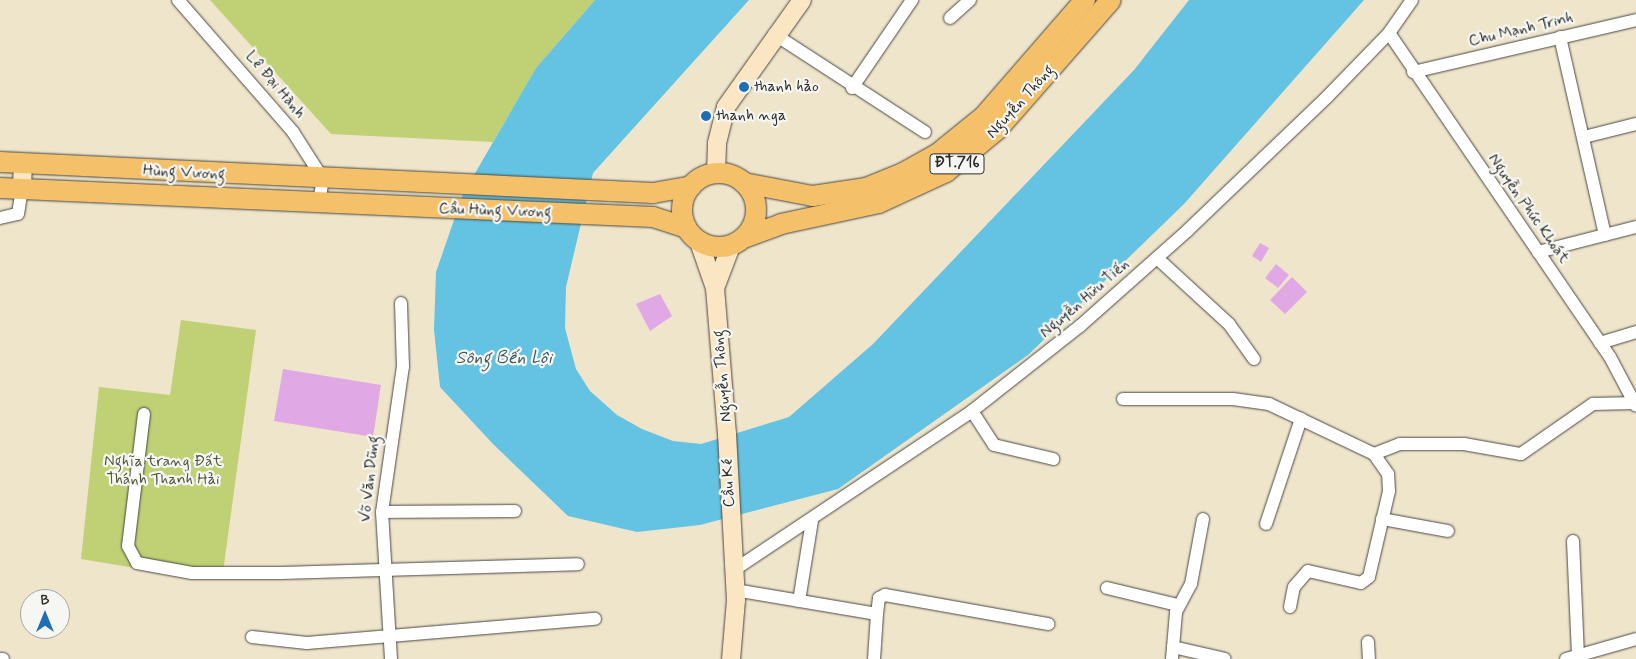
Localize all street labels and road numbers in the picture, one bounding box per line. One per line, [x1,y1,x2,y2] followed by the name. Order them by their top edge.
[1465,8,1577,52] street label: Chu Mạnh Trinh
[241,47,309,123] street label: Lê Đại Hành
[983,61,1059,143] street label: Nguyễn Thông
[1482,150,1574,268] street label: Nguyễn Phúc Khoát
[930,152,984,176] road number: ĐT.716
[143,161,225,185] street label: Hùng Vương
[439,199,551,223] street label: Cầu Hùng Vương
[1037,255,1133,343] street label: Nguyễn Hữu Tiến
[709,329,737,423] street label: Nguyễn Thông
[356,435,384,523] street label: Võ Văn Dũng
[719,458,739,508] street label: Cầu Ké

